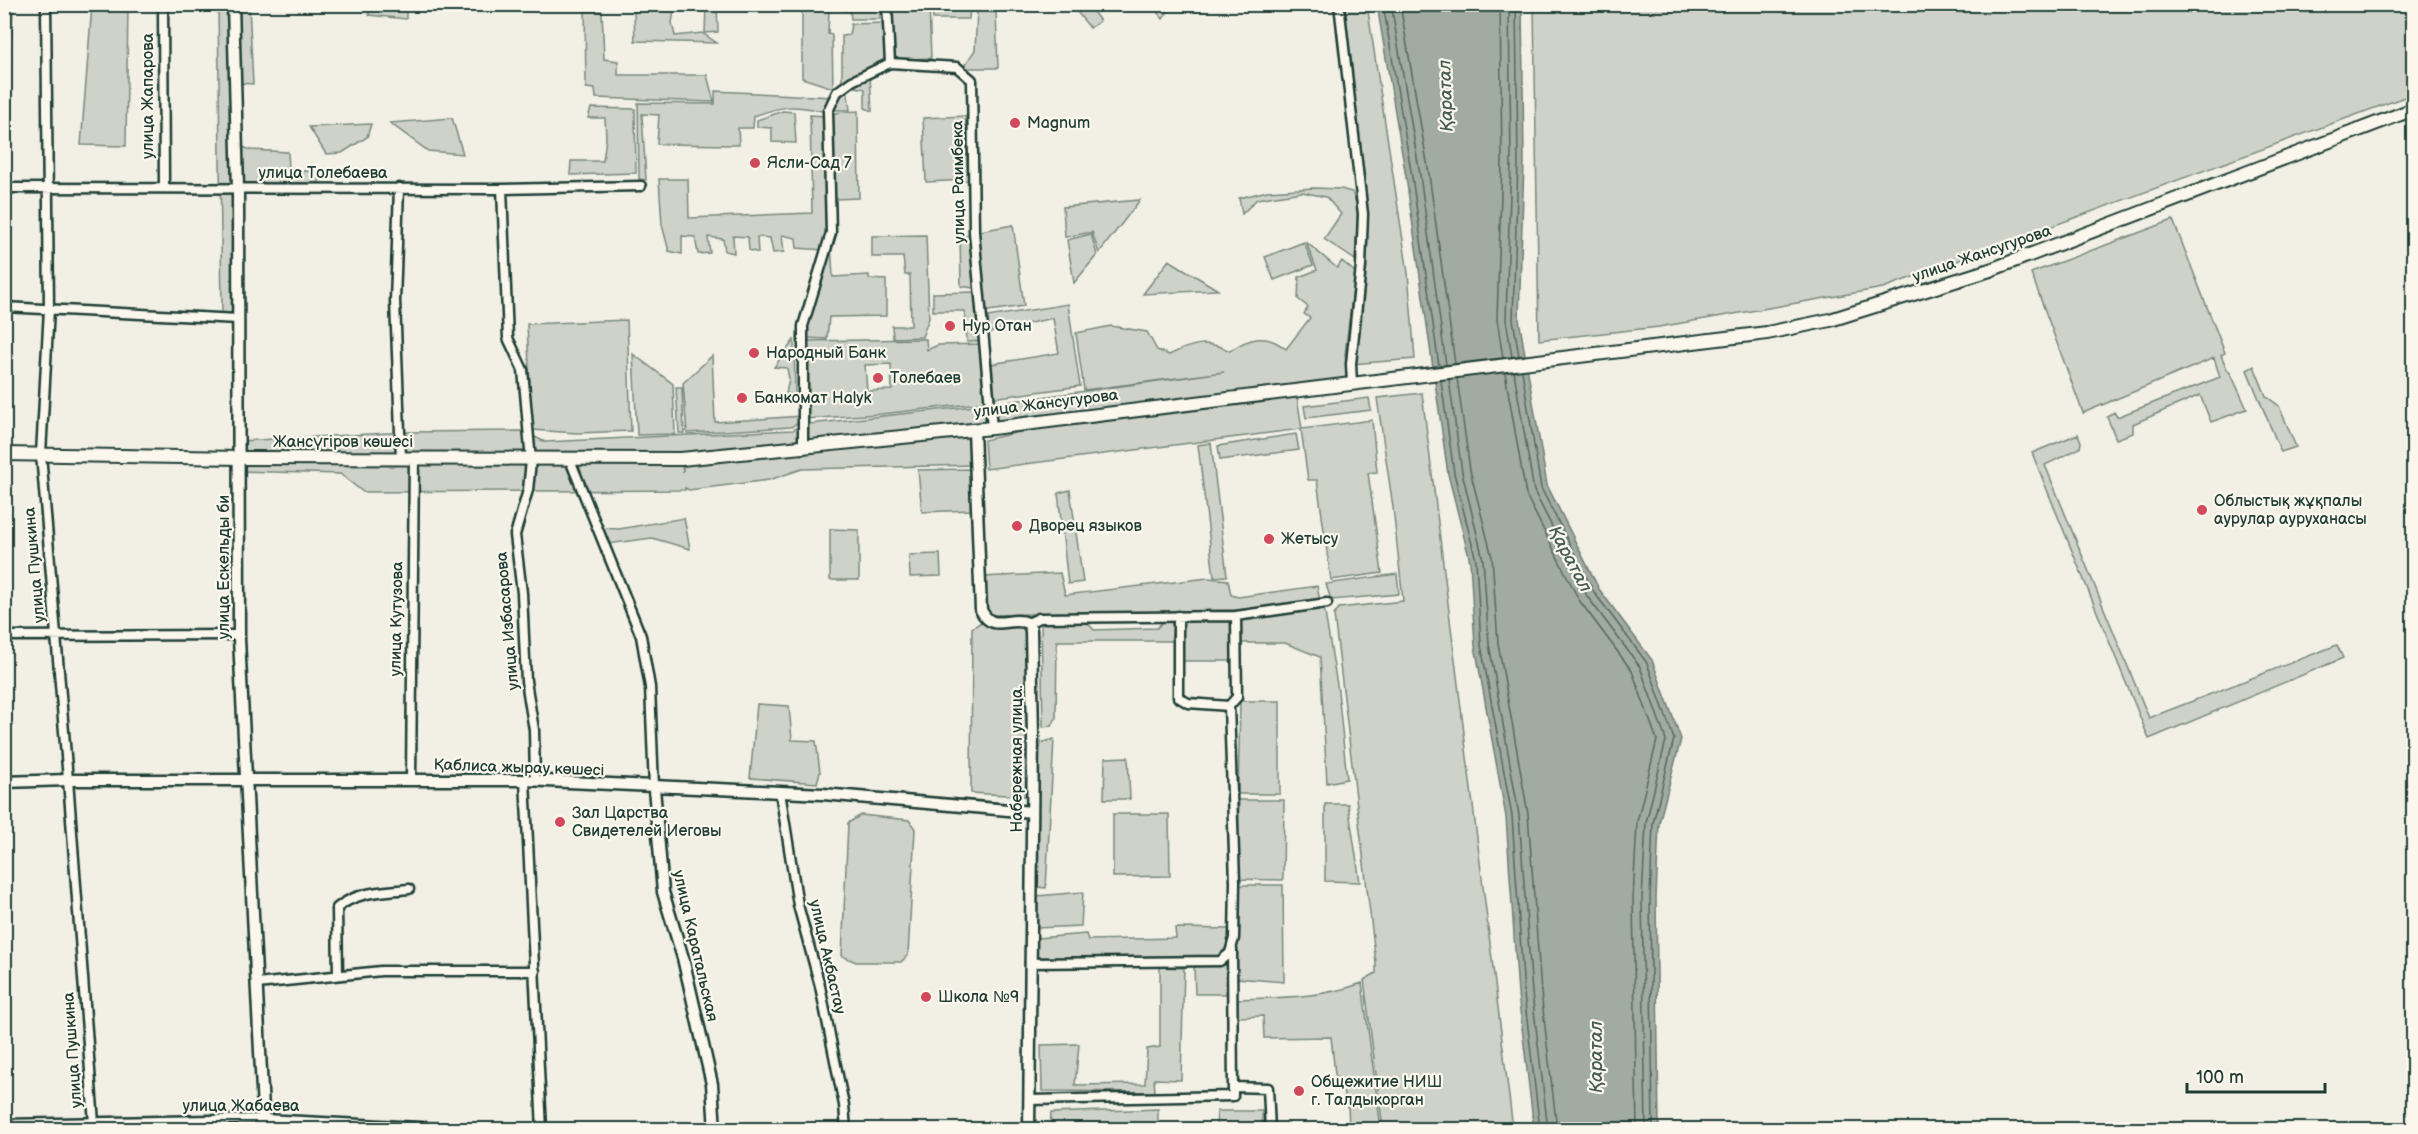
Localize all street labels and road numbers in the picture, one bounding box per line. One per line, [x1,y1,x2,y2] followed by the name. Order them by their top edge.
[139,32,158,159] street label: улица Жапарова
[948,120,970,244] street label: улица Раимбека
[258,164,388,183] street label: улица Толебаева
[1910,221,2054,287] street label: улица Жансугурова
[973,386,1120,422] street label: улица Жансугурова
[273,433,413,452] street label: Жансүгіров көшесі
[215,495,234,639] street label: улица Ескельды би
[20,506,50,624] street label: улица Пушкина
[492,550,524,691] street label: улица Избасарова
[386,561,408,677] street label: улица Кутузова
[1008,685,1027,833] street label: Набережная улица.
[433,756,605,780] street label: Қаблиса жырау көшесі
[668,868,722,1024] street label: улица Каратальская
[805,898,850,1017] street label: улица Акбастау
[59,991,87,1109] street label: улица Пушкина
[182,1097,300,1116] street label: улица Жабаева

